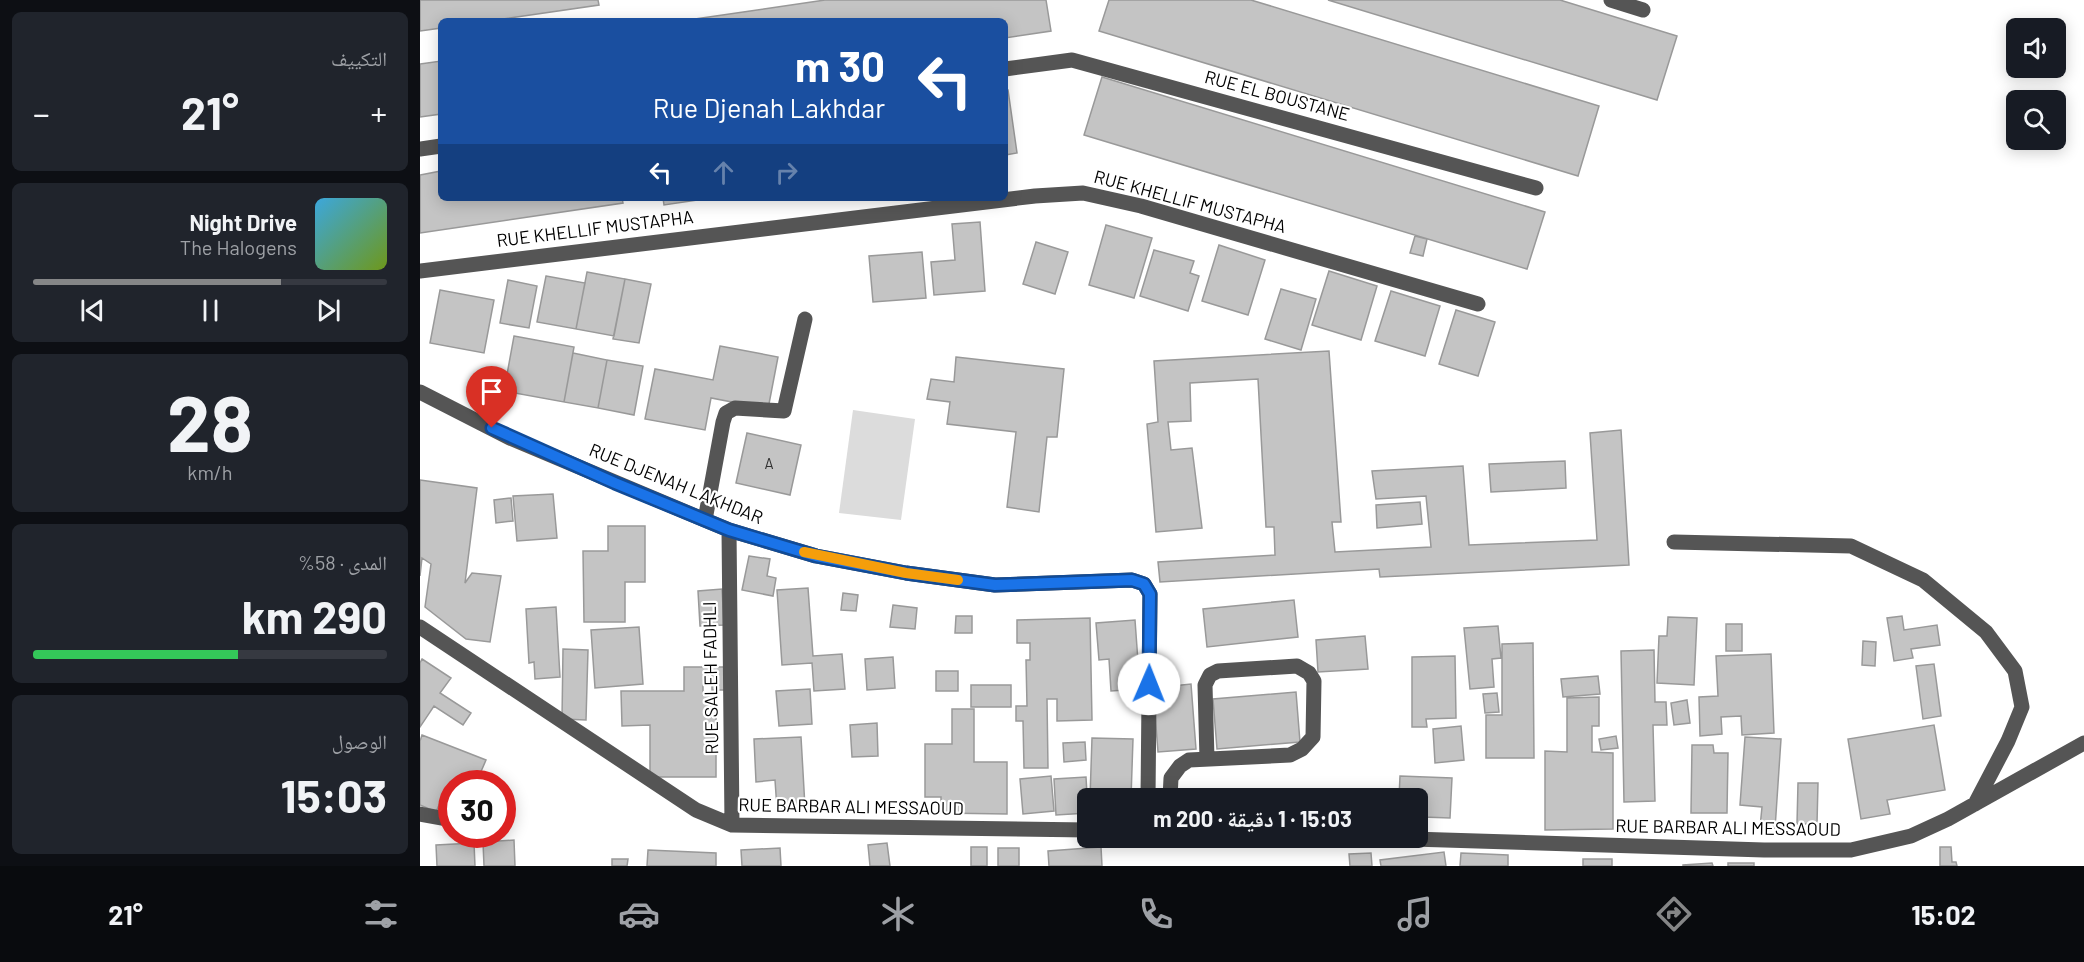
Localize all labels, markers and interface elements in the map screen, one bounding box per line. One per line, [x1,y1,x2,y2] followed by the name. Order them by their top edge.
[2006,18,2066,150] map controls
[2006,18,2066,78] button: sound
[795,40,885,90] text: 30 m
[906,42,984,120] icon: left
[331,46,387,70] text: التكييف
[1202,65,1352,125] street label: RUE EL BOUSTANE
[181,85,239,139] text: 21°
[2006,90,2066,150] button: search
[653,91,885,123] text: Rue Djenah Lakhdar
[33,93,50,133] text: −
[371,93,387,133] text: +
[644,156,677,189] icon: left
[707,156,740,189] icon: ahead
[770,156,803,189] icon: right
[1092,165,1289,237] street label: RUE KHELLIF MUSTAPHA
[495,205,695,251] street label: RUE KHELLIF MUSTAPHA
[189,209,297,235] text: Night Drive
[180,235,297,259] text: The Halogens
[76,294,109,327] icon: previous
[194,294,227,327] icon: pause
[312,294,345,327] icon: next
[466,366,517,428] pin
[167,374,253,468] text: 28
[475,375,508,408] icon: arrive
[586,438,766,528] street label: RUE DJENAH LAKHDAR
[764,454,774,472] house number: A
[187,460,233,484] text: km/h
[298,550,387,574] text: المدى · 58%
[242,589,387,643] text: 290 km
[698,601,722,755] street label: RUE SALEH FADHLI
[1117,652,1181,716] position arrow
[332,729,387,753] text: الوصول
[280,768,387,822] text: 15:03
[438,770,516,848] speed limit sign: 30
[738,793,964,819] street label: RUE BARBAR ALI MESSAOUD
[1153,805,1352,831] text: 15:03 · 1 دقيقة · 200 m
[1615,814,1841,840] street label: RUE BARBAR ALI MESSAOUD
[360,893,402,935] icon: filters
[618,893,660,935] icon: car
[877,893,919,935] icon: climate
[1135,893,1177,935] icon: phone
[1394,893,1436,935] icon: music
[1653,893,1695,935] icon: directions
[108,898,143,930] text: 21°
[1911,898,1976,930] text: 15:02

